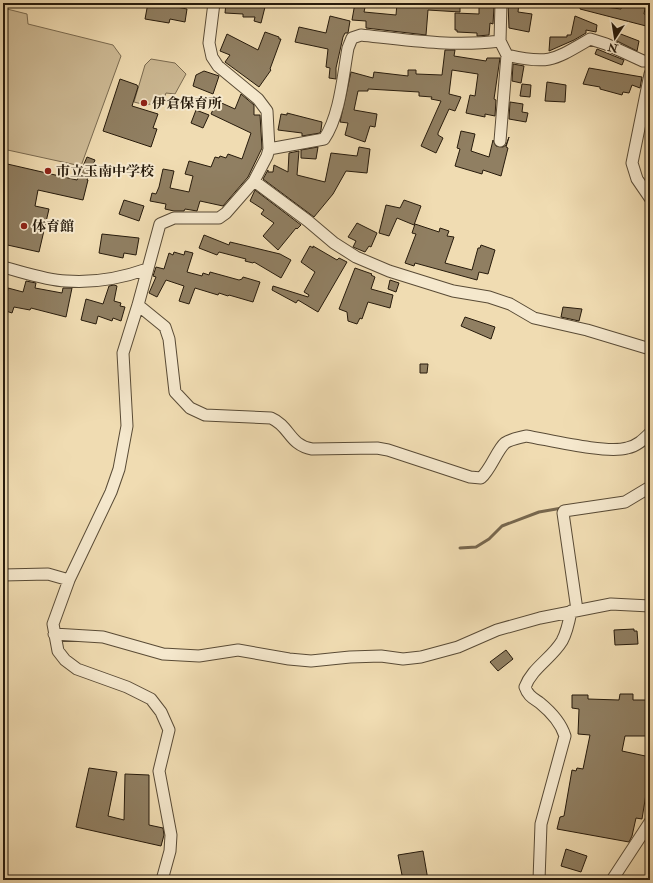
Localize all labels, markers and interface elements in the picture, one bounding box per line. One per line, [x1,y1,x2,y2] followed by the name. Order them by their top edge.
[595,18,635,58] north arrow
[606,40,620,55] text: N
[152,95,222,112] place label: 伊倉保育所
[139,98,149,108] marker: 伊倉保育所
[56,163,154,180] place label: 市立玉南中学校
[43,166,53,176] marker: 市立玉南中学校
[32,218,74,235] place label: 体育館
[19,221,29,231] marker: 体育館

